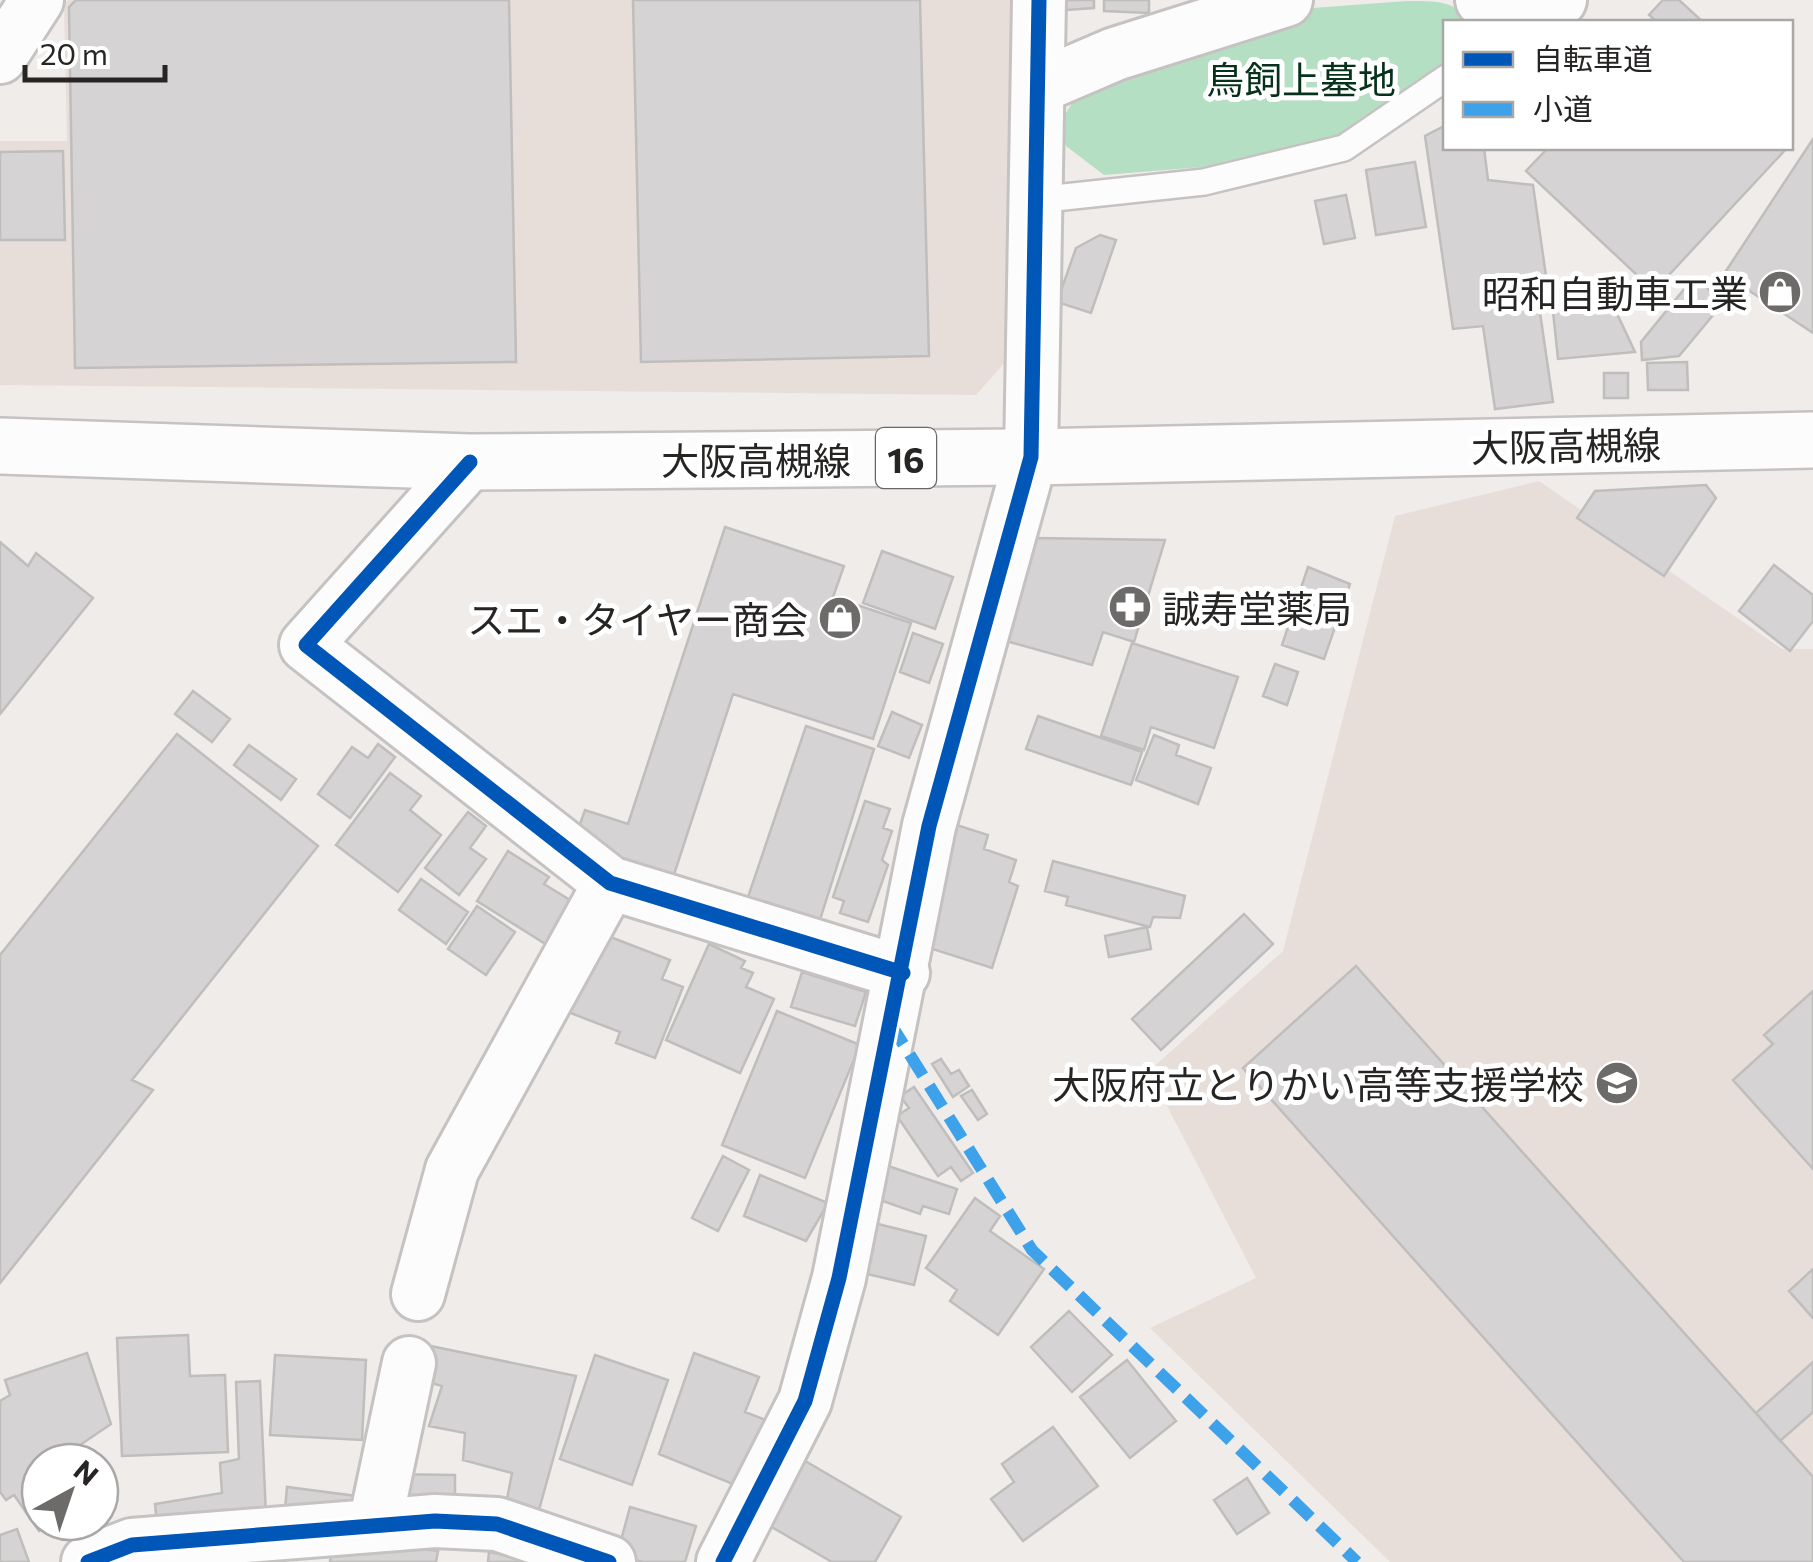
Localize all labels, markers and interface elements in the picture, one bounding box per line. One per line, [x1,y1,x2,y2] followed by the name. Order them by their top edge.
[25,20,165,82] scale bar
[1443,20,1793,150] legend
[40,34,108,71] text: 20 m
[1533,39,1653,76] text: 自転車道
[1206,55,1396,102] park label: 鳥飼上墓地
[1533,89,1593,126] text: 小道
[1482,269,1748,316] place label: 昭和自動車工業
[1757,269,1803,315] shop icon: 昭和自動車工業
[1471,420,1661,470] street label: 大阪高槻線
[876,428,936,488] road number: 16
[661,436,851,483] street label: 大阪高槻線
[1107,584,1153,630] pharmacy icon: 誠寿堂薬局
[1162,584,1352,631] place label: 誠寿堂薬局
[467,595,808,642] place label: スエ・タイヤー商会
[817,595,863,641] shop icon: スエ・タイヤー商会
[1052,1060,1584,1107] place label: 大阪府立とりかい高等支援学校
[1594,1060,1640,1106] school or university icon: 大阪府立とりかい高等支援学校
[20,1442,120,1542] north arrow
[68,1452,106,1492] text: N

